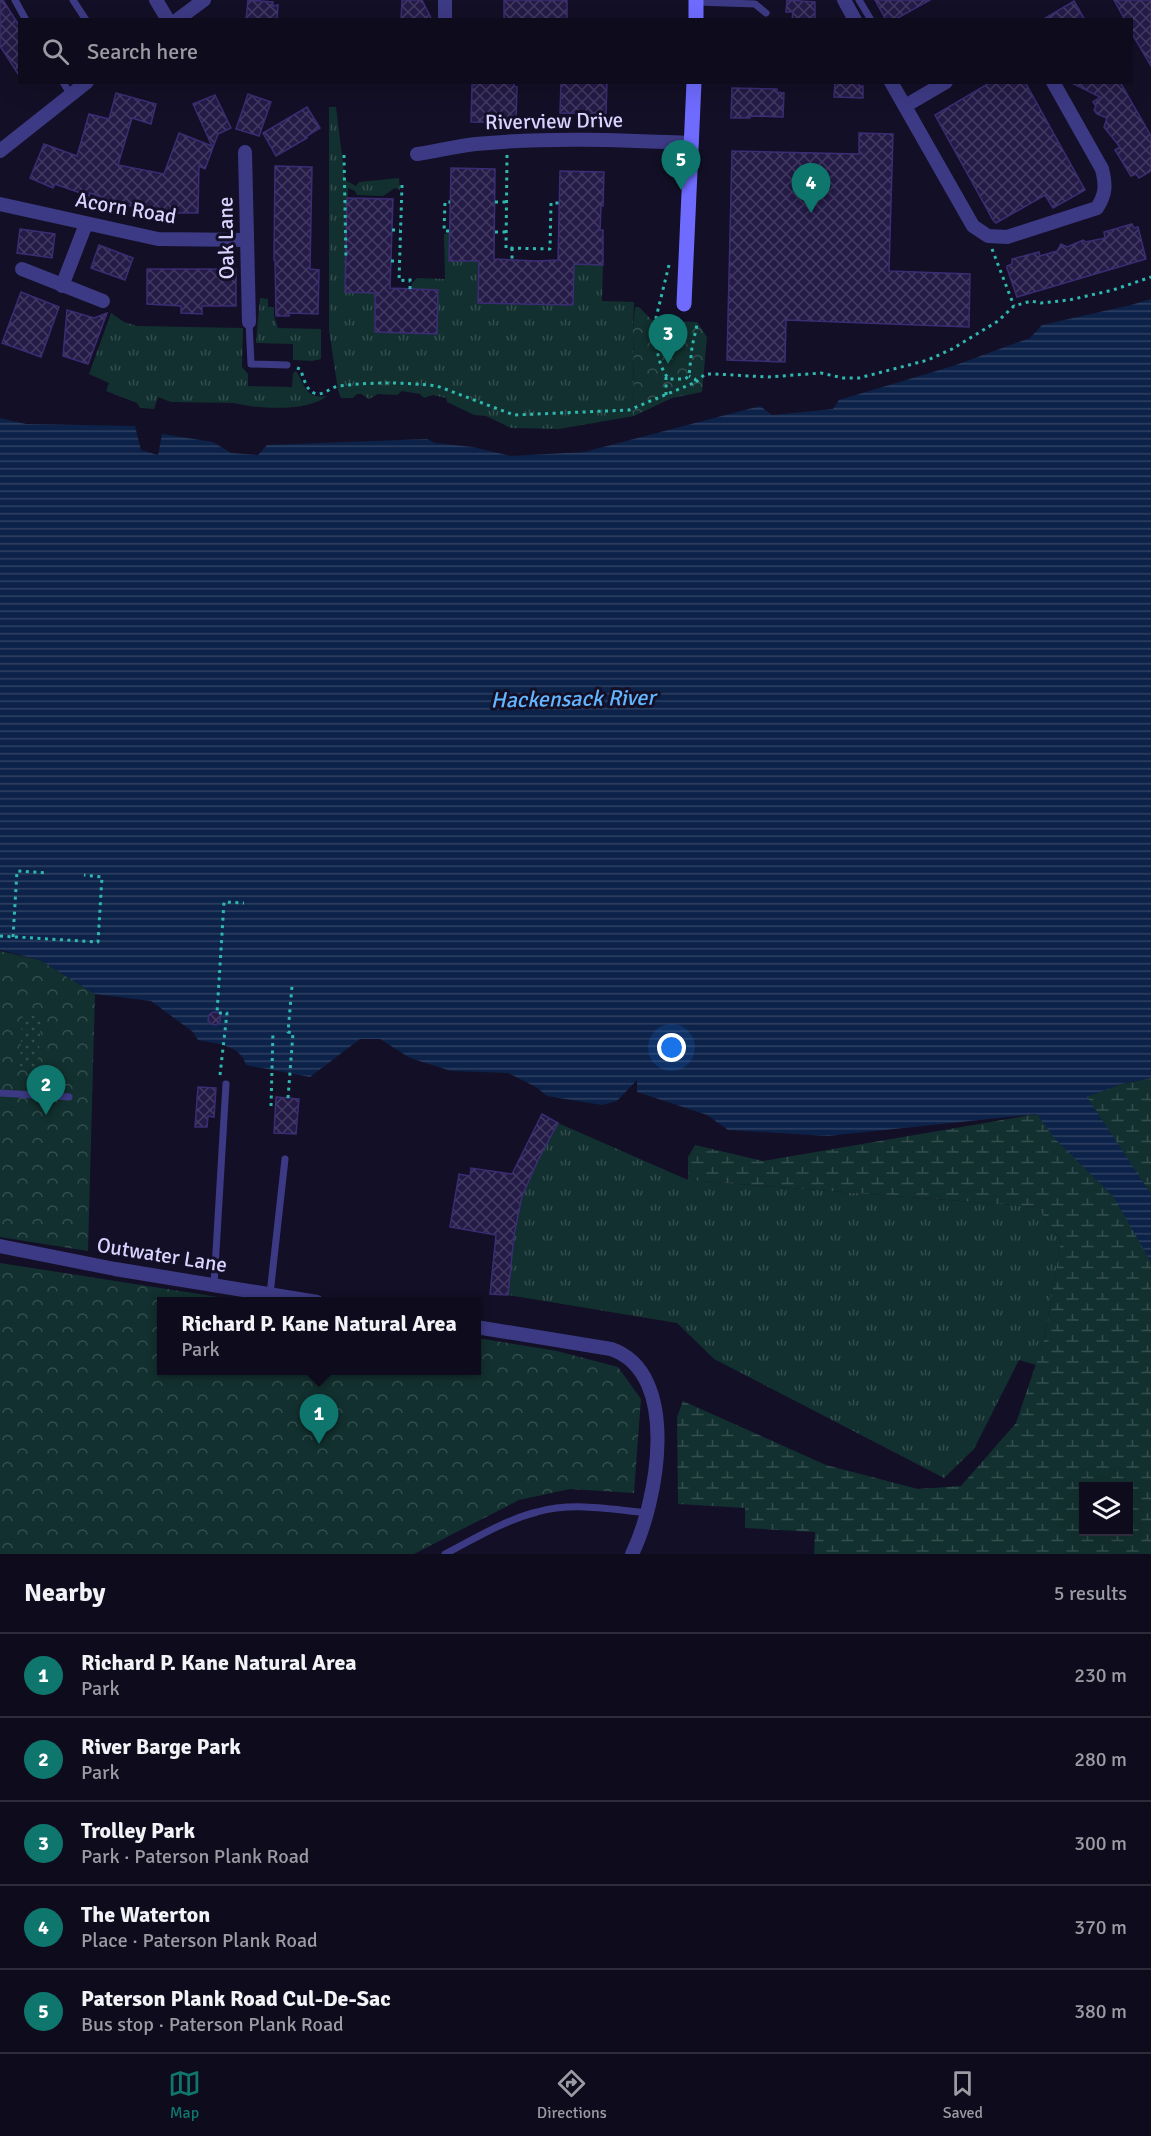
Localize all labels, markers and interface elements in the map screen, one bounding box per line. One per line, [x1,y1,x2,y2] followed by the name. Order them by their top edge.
[18,18,1133,84] search box
[39,35,72,68] icon: search
[87,38,198,65] text: Search here
[485,107,623,135] street label: Riverview Drive
[662,140,700,190] pin: 5
[792,164,830,213] pin: 4
[73,186,179,230] street label: Acorn Road
[212,196,240,280] street label: Oak Lane
[648,314,688,364] pin: 3
[490,684,658,713] water label: Hackensack River
[657,1033,686,1062] your location
[26,1066,66,1115] pin: 2
[95,1232,229,1278] street label: Outwater Lane
[157,1297,481,1375] popup
[181,1310,457,1337] text: Richard P. Kane Natural Area
[181,1337,220,1362] text: Park
[300,1394,338,1444] pin: 1
[1079,1482,1133,1536] map controls
[1079,1482,1133,1536] button: layers
[24,1577,105,1609] text: Nearby
[1054,1581,1127,1606] text: 5 results
[81,1649,357,1676] text: Richard P. Kane Natural Area
[38,1663,49,1688] text: 1
[1074,1663,1127,1688] text: 230 m
[81,1676,119,1701] text: Park
[81,1733,241,1760] text: River Barge Park
[38,1747,49,1772] text: 2
[1074,1747,1127,1772] text: 280 m
[81,1760,119,1785] text: Park
[81,1817,195,1844] text: Trolley Park
[38,1831,49,1856] text: 3
[1074,1831,1127,1856] text: 300 m
[81,1844,309,1869] text: Park · Paterson Plank Road
[81,1901,210,1928] text: The Waterton
[38,1915,49,1940] text: 4
[1074,1915,1127,1940] text: 370 m
[81,1928,318,1953] text: Place · Paterson Plank Road
[81,1985,391,2012] text: Paterson Plank Road Cul-De-Sac
[38,1999,49,2024] text: 5
[1074,1999,1127,2024] text: 380 m
[81,2012,344,2037] text: Bus stop · Paterson Plank Road
[168,2067,201,2123] tab: Map
[537,2067,607,2123] tab: Directions
[943,2067,983,2123] tab: Saved

